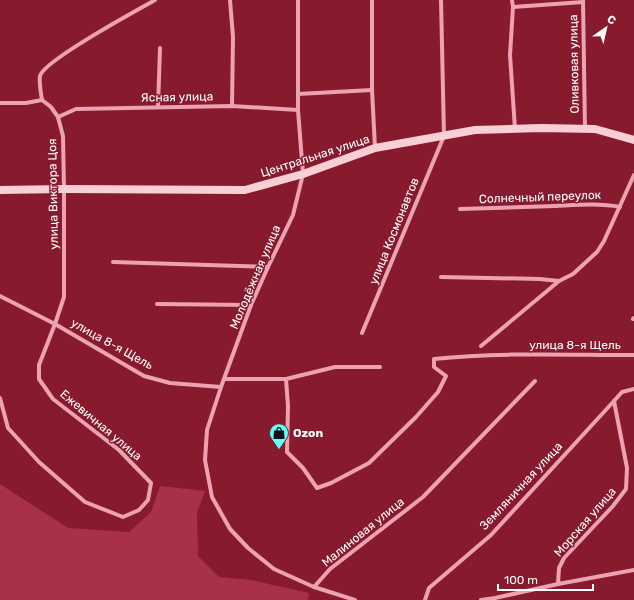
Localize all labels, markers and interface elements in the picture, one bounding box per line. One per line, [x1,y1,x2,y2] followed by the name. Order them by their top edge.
[586,8,626,48] north arrow
[604,13,618,28] text: С
[566,14,582,114] street label: Оливковая улица
[141,89,213,105] street label: Ясная улица
[259,132,371,180] street label: Центральная улица
[45,138,61,250] street label: улица Виктора Цоя
[366,175,422,286] street label: улица Космонавтов
[479,188,602,206] street label: Солнечный переулок
[227,223,283,331] street label: Молодёжная улица
[69,316,155,372] street label: улица 8-я Щель
[529,338,621,352] street label: улица 8-я Щель
[57,387,145,463] street label: Ежевичная улица
[268,422,290,450] shop icon: Ozon
[293,426,323,440] place label: Ozon
[477,439,565,533] street label: Земляничная улица
[551,484,619,560] street label: Морская улица
[319,494,407,570] street label: Малиновая улица
[498,566,593,592] scale bar
[504,573,538,587] text: 100 m

